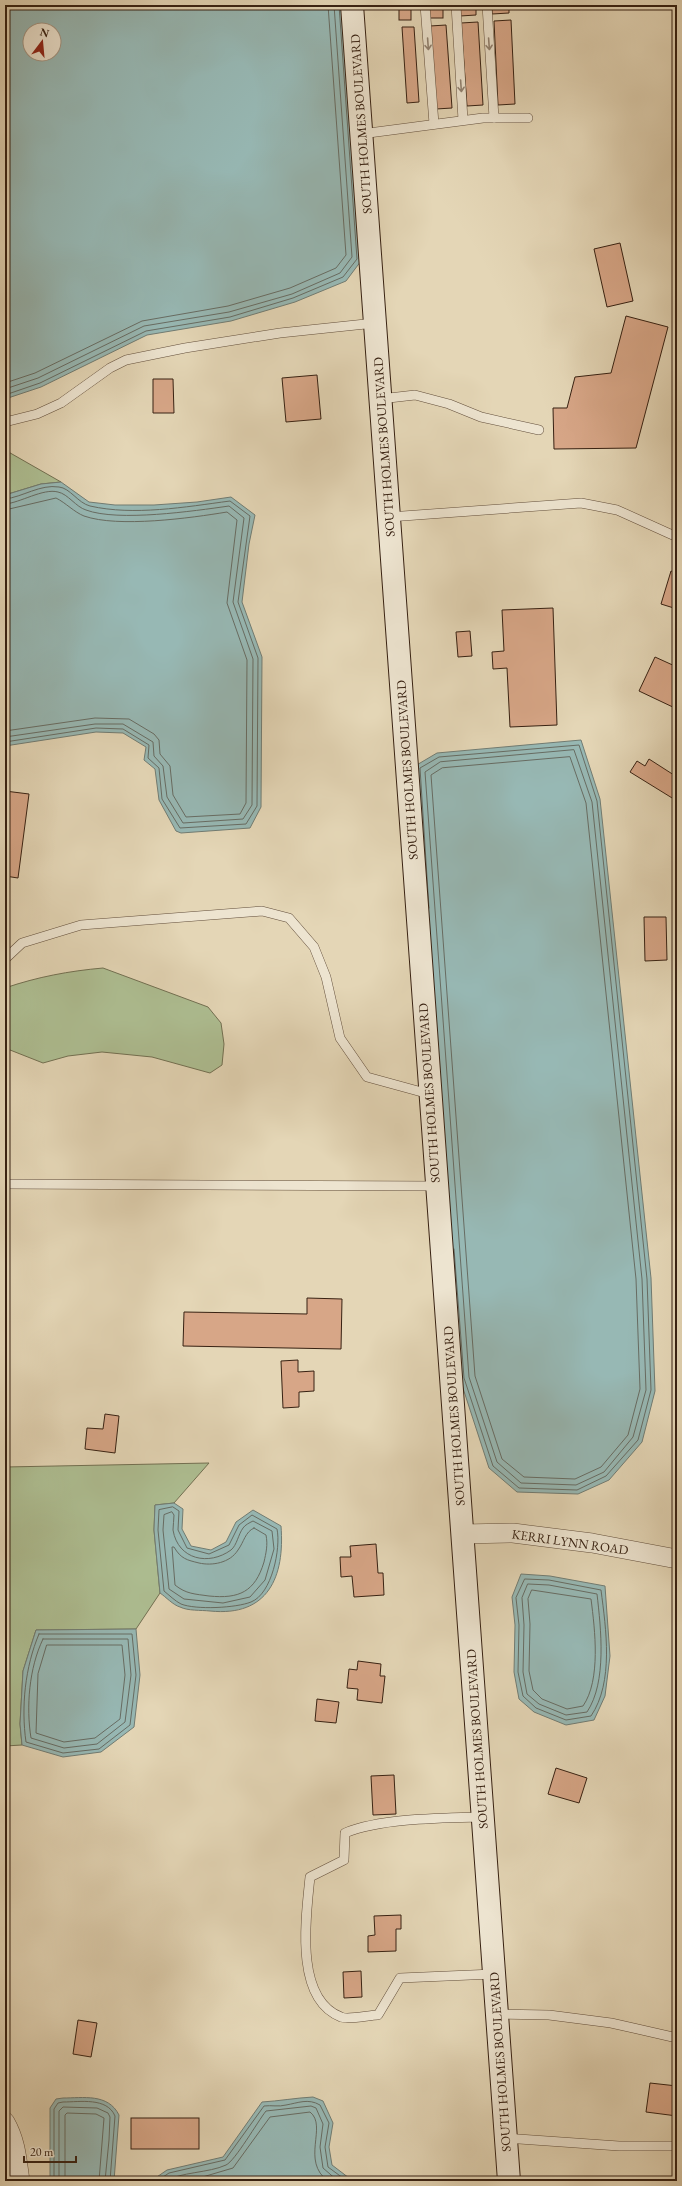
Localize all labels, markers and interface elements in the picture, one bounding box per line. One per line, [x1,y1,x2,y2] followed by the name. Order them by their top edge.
[22,22,62,62] north arrow
[39,24,51,40] text: N
[346,33,376,215] street label: SOUTH HOLMES BOULEVARD
[425,37,432,50] one-way arrow
[486,37,493,50] one-way arrow
[457,79,464,92] one-way arrow
[369,356,399,538] street label: SOUTH HOLMES BOULEVARD
[392,679,422,861] street label: SOUTH HOLMES BOULEVARD
[414,1002,444,1184] street label: SOUTH HOLMES BOULEVARD
[439,1325,469,1507] street label: SOUTH HOLMES BOULEVARD
[511,1525,630,1559] street label: KERRI LYNN ROAD
[462,1648,492,1830] street label: SOUTH HOLMES BOULEVARD
[485,1971,515,2153] street label: SOUTH HOLMES BOULEVARD
[24,2138,76,2164] scale bar
[30,2144,54,2160] text: 20 m

